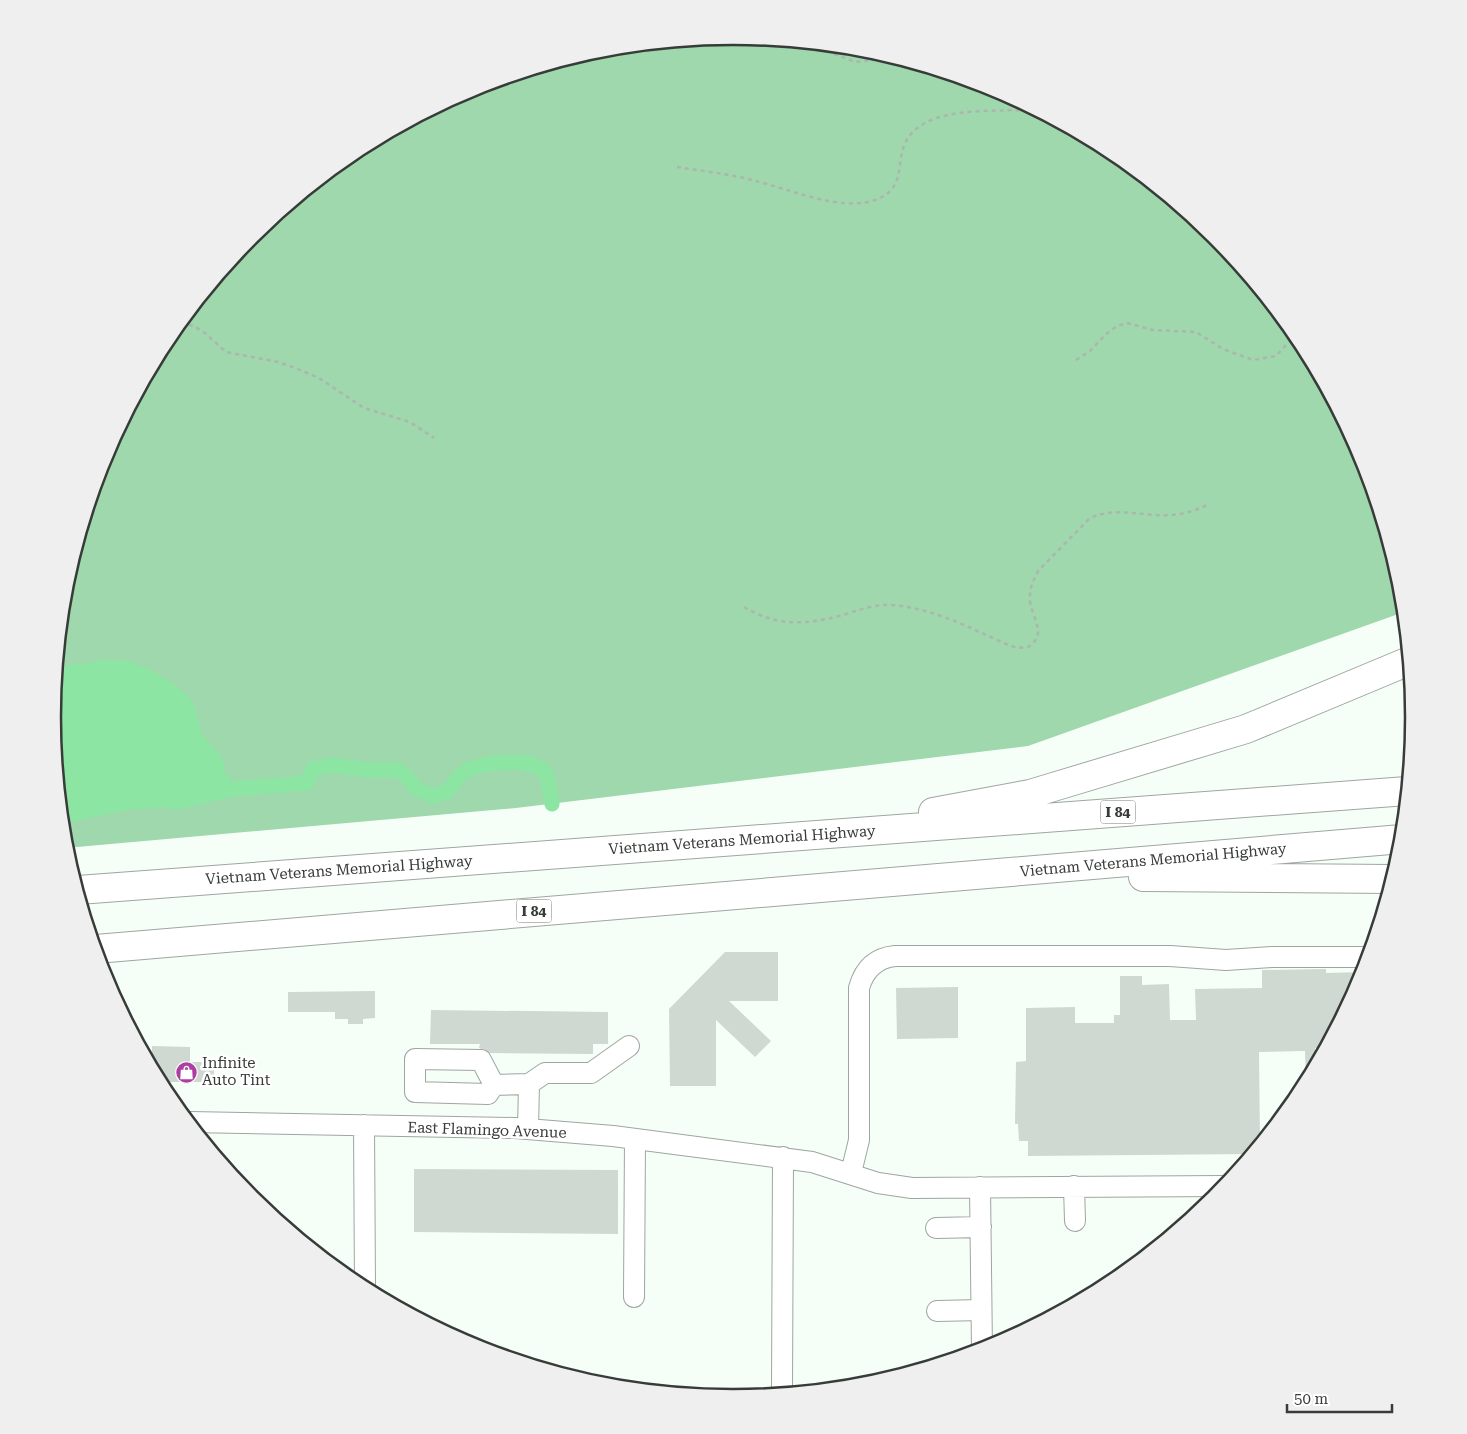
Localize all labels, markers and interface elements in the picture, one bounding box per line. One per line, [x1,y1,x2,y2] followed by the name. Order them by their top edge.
[1100,800,1136,824] road number: I 84
[608,822,876,858] street label: Vietnam Veterans Memorial Highway
[1019,839,1287,881] street label: Vietnam Veterans Memorial Highway
[205,852,473,888] street label: Vietnam Veterans Memorial Highway
[516,899,552,922] road number: I 84
[202,1054,271,1089] place label: Infinite Auto Tint
[174,1060,198,1084] shop icon: Infinite Auto Tint
[407,1118,567,1142] street label: East Flamingo Avenue
[1287,1382,1392,1414] scale bar
[1294,1390,1329,1408] text: 50 m

